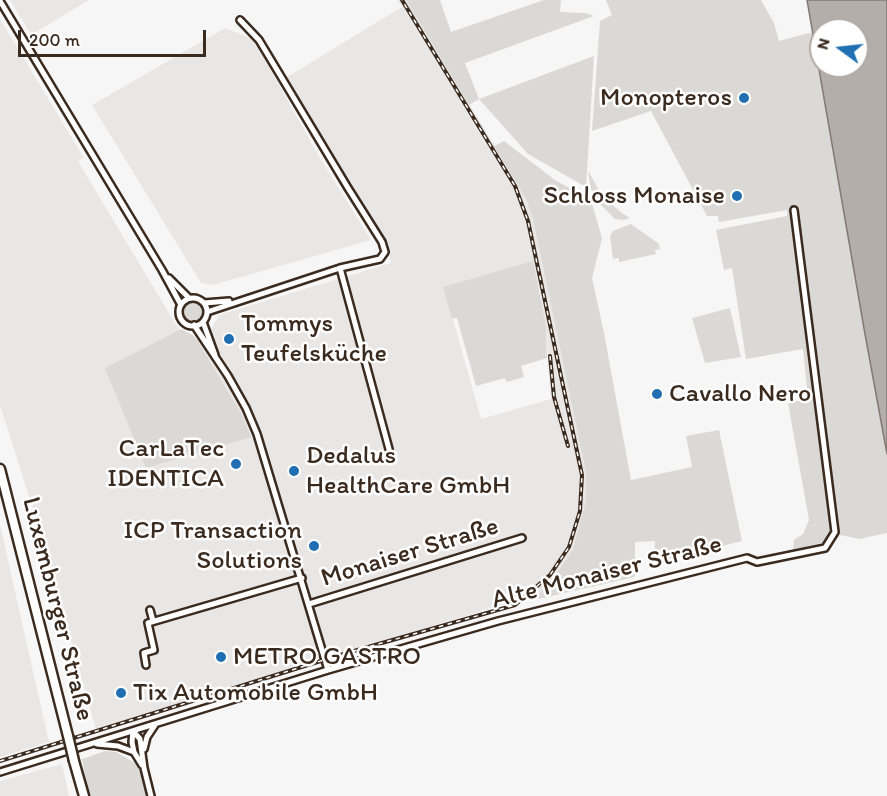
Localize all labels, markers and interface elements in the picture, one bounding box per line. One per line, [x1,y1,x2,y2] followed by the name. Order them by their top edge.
[21,18,208,56] scale bar
[809,18,869,78] north arrow
[29,29,80,51] text: 200 m
[812,36,834,51] text: N
[600,82,732,114] place label: Monopteros
[737,91,751,105] marker: Monopteros
[543,180,725,212] place label: Schloss Monaise
[730,189,744,203] marker: Schloss Monaise
[241,308,387,370] place label: Tommys Teufelsküche
[222,332,236,346] marker: Tommys Teufelsküche
[669,378,811,410] place label: Cavallo Nero
[650,387,664,401] marker: Cavallo Nero
[107,433,224,494] place label: CarLaTec IDENTICA
[306,440,510,502] place label: Dedalus HealthCare GmbH
[229,457,243,471] marker: CarLaTec IDENTICA
[287,464,301,478] marker: Dedalus HealthCare GmbH
[14,494,100,724] street label: Luxemburger Straße
[317,511,503,595] street label: Monaiser Straße
[123,515,302,576] place label: ICP Transaction Solutions
[489,529,725,617] street label: Alte Monaiser Straße
[307,539,321,553] marker: ICP Transaction Solutions
[233,641,421,673] place label: METRO GASTRO
[214,650,228,664] marker: METRO GASTRO
[133,677,378,709] place label: Tix Automobile GmbH
[114,686,128,700] marker: Tix Automobile GmbH

